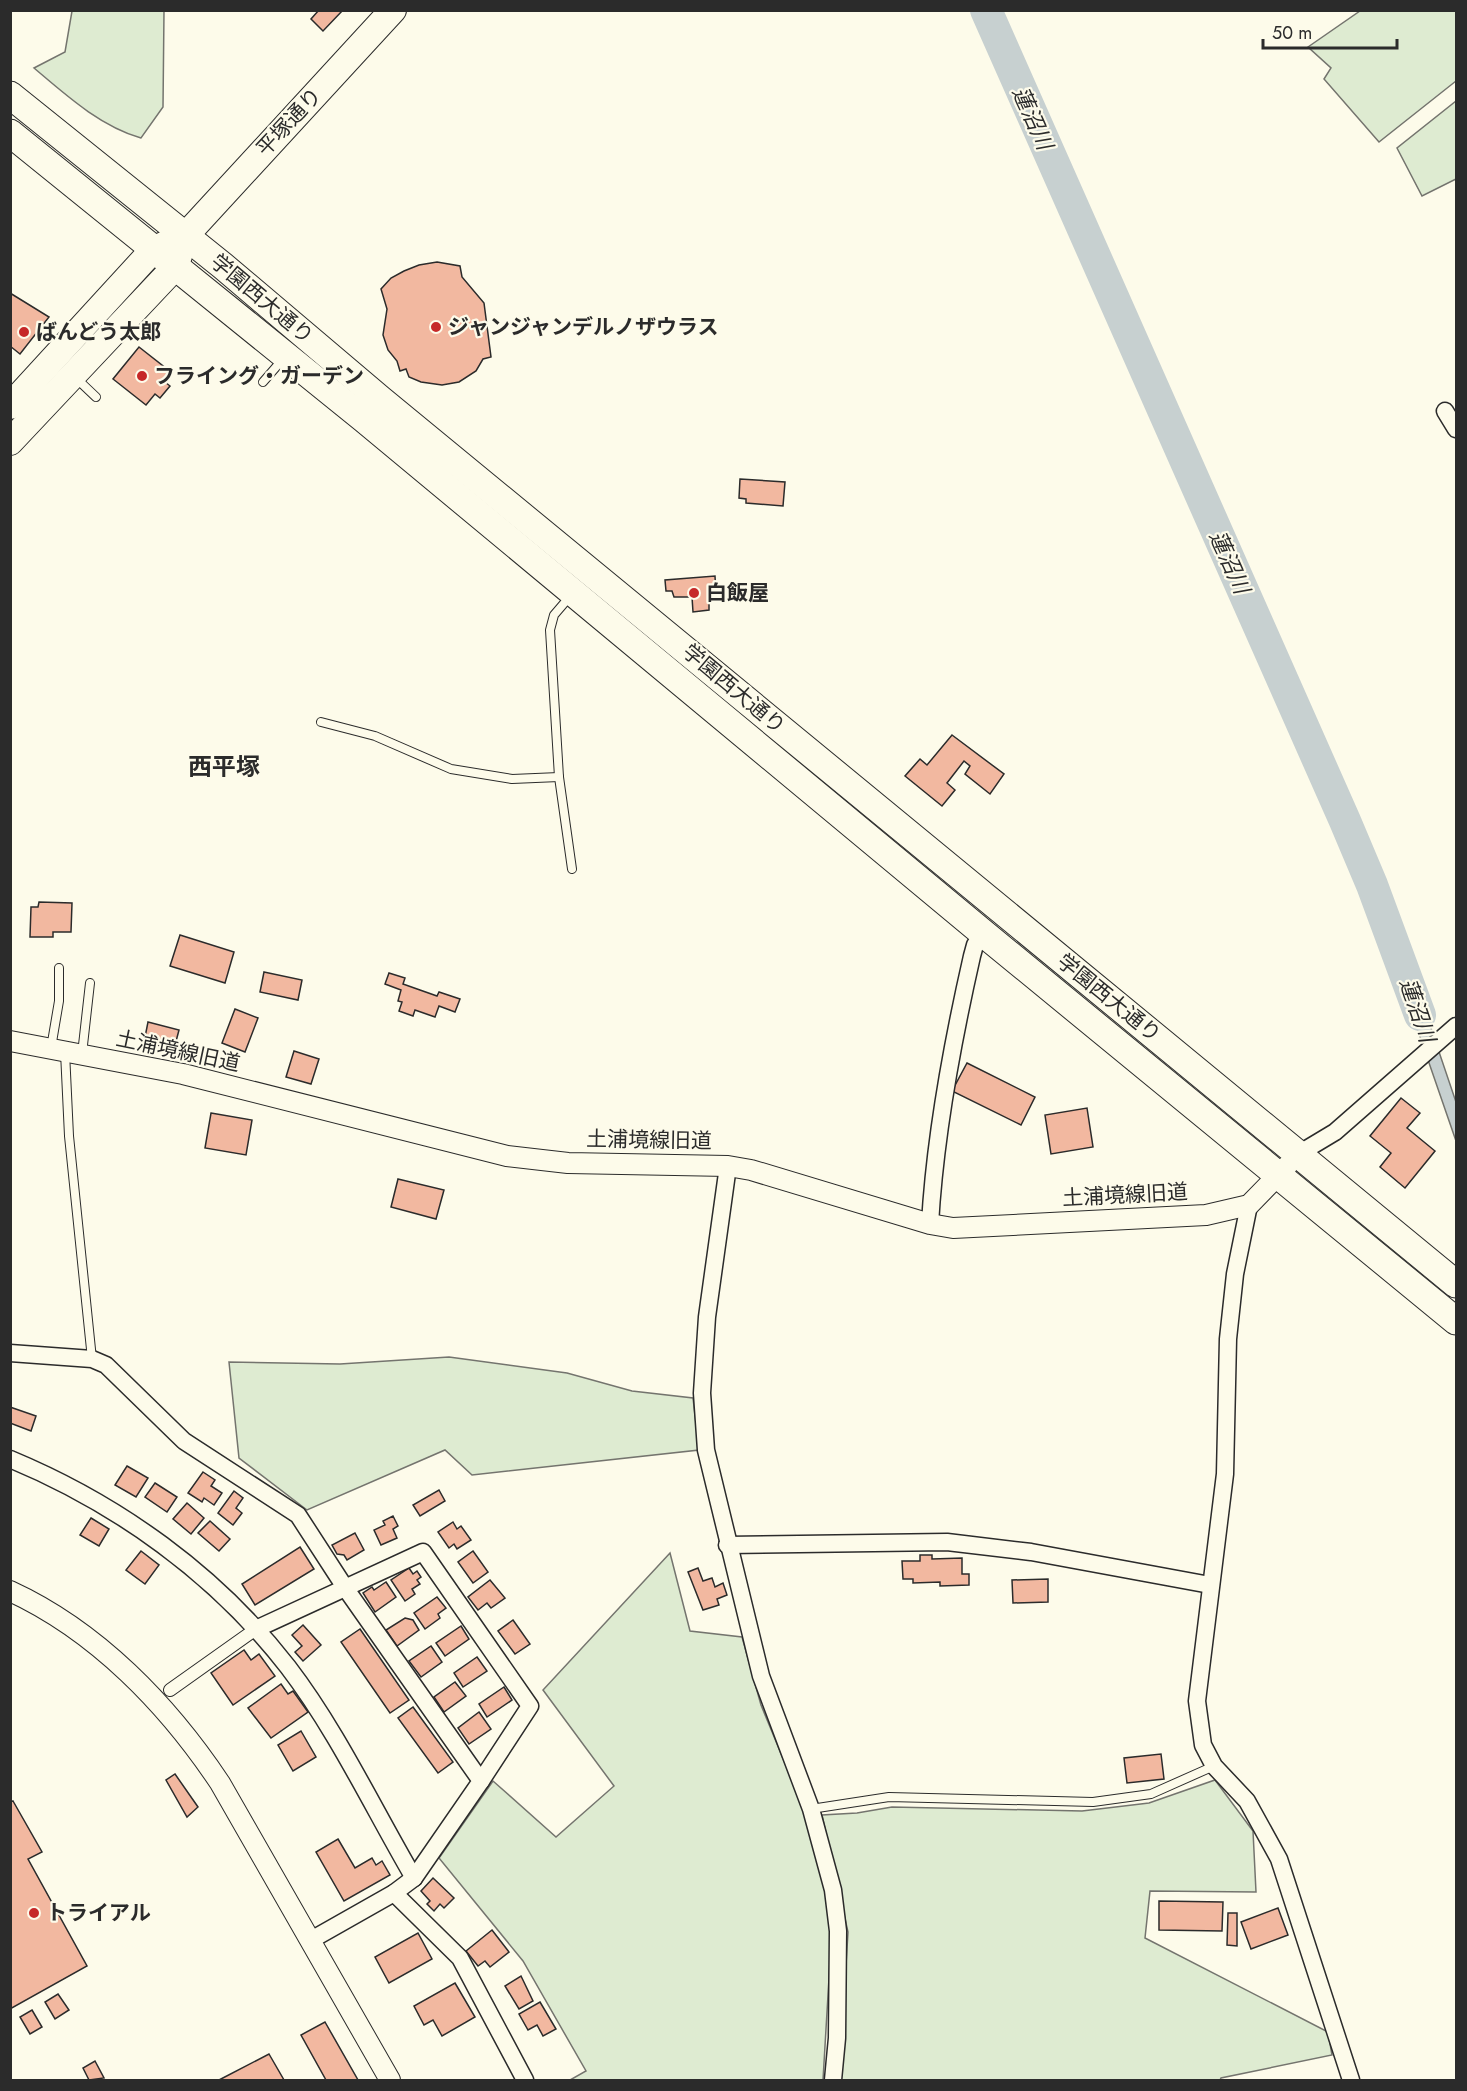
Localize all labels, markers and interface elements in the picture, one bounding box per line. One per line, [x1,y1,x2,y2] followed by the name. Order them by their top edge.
[1263,12,1396,50] scale bar
[1272,20,1312,46] text: 50 m
[249,81,329,163] street label: 平塚通り
[1005,81,1062,156] water label: 蓮沼川
[204,247,320,351] street label: 学園西大通り
[448,312,718,342] place label: ジャンジャンデルノザウラス
[36,317,161,347] place label: ばんどう太郎
[429,320,443,334] marker: ジャンジャンデルノザウラス
[17,325,31,339] marker: ばんどう太郎
[154,361,364,391] place label: フライング・ガーデン
[135,369,149,383] marker: フライング・ガーデン
[1202,525,1259,600] water label: 蓮沼川
[706,578,769,608] place label: 白飯屋
[687,586,701,600] marker: 白飯屋
[676,637,792,741] street label: 学園西大通り
[188,749,260,784] district label: 西平塚
[1051,947,1167,1049] street label: 学園西大通り
[1392,974,1445,1048] water label: 蓮沼川
[113,1023,243,1079] street label: 土浦境線旧道
[586,1124,712,1156] street label: 土浦境線旧道
[1061,1177,1189,1213] street label: 土浦境線旧道
[46,1898,151,1928] place label: トライアル
[27,1906,41,1920] marker: トライアル

